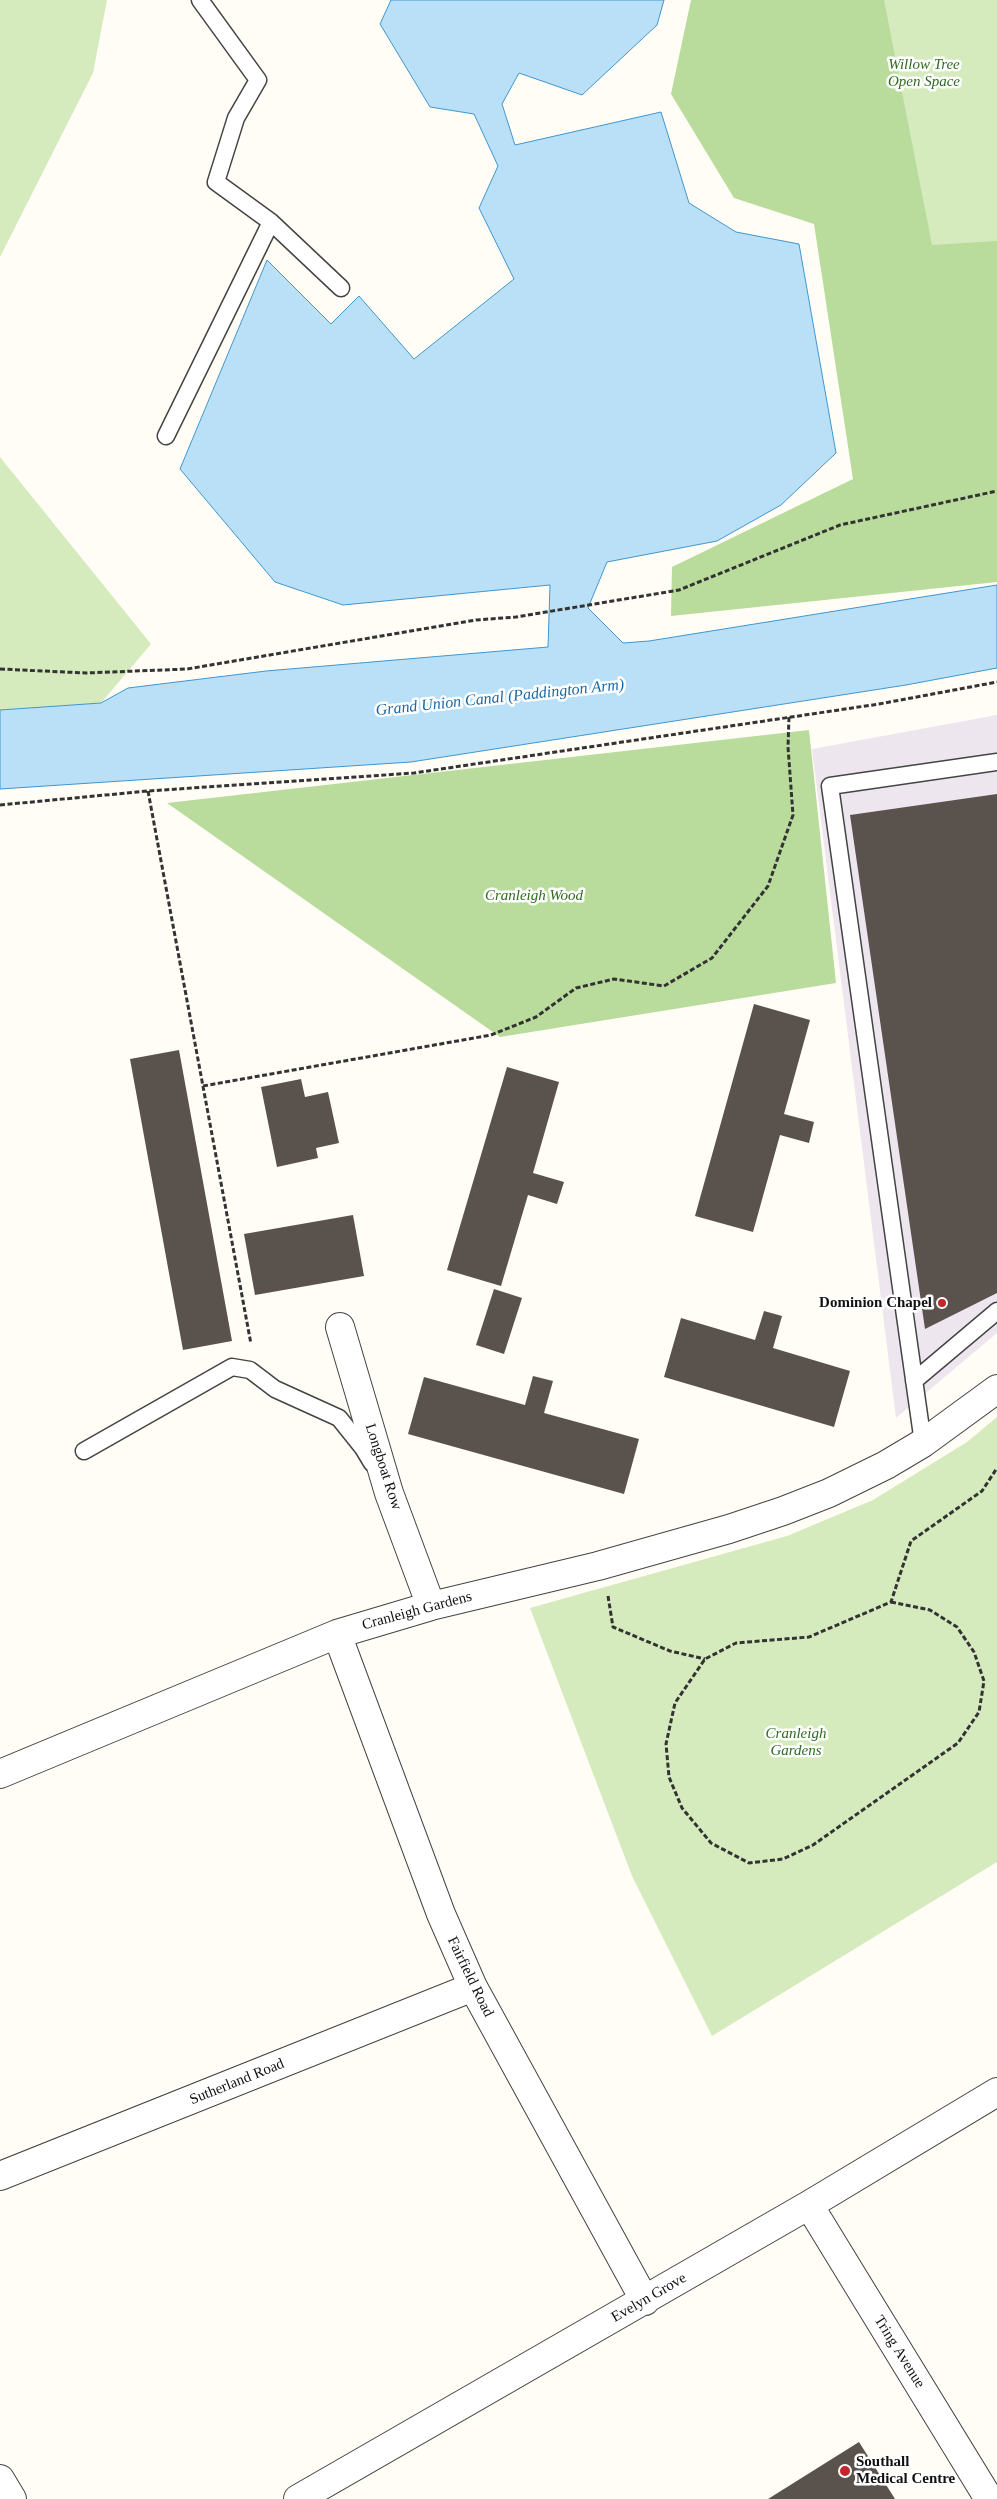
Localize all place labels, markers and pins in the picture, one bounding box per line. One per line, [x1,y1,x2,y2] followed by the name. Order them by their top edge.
[819,1294,932,1312] place label: Dominion Chapel
[936,1297,948,1309] marker: Dominion Chapel
[856,2453,955,2488] place label: Southall Medical Centre
[838,2464,852,2478] marker: Southall Medical Centre

